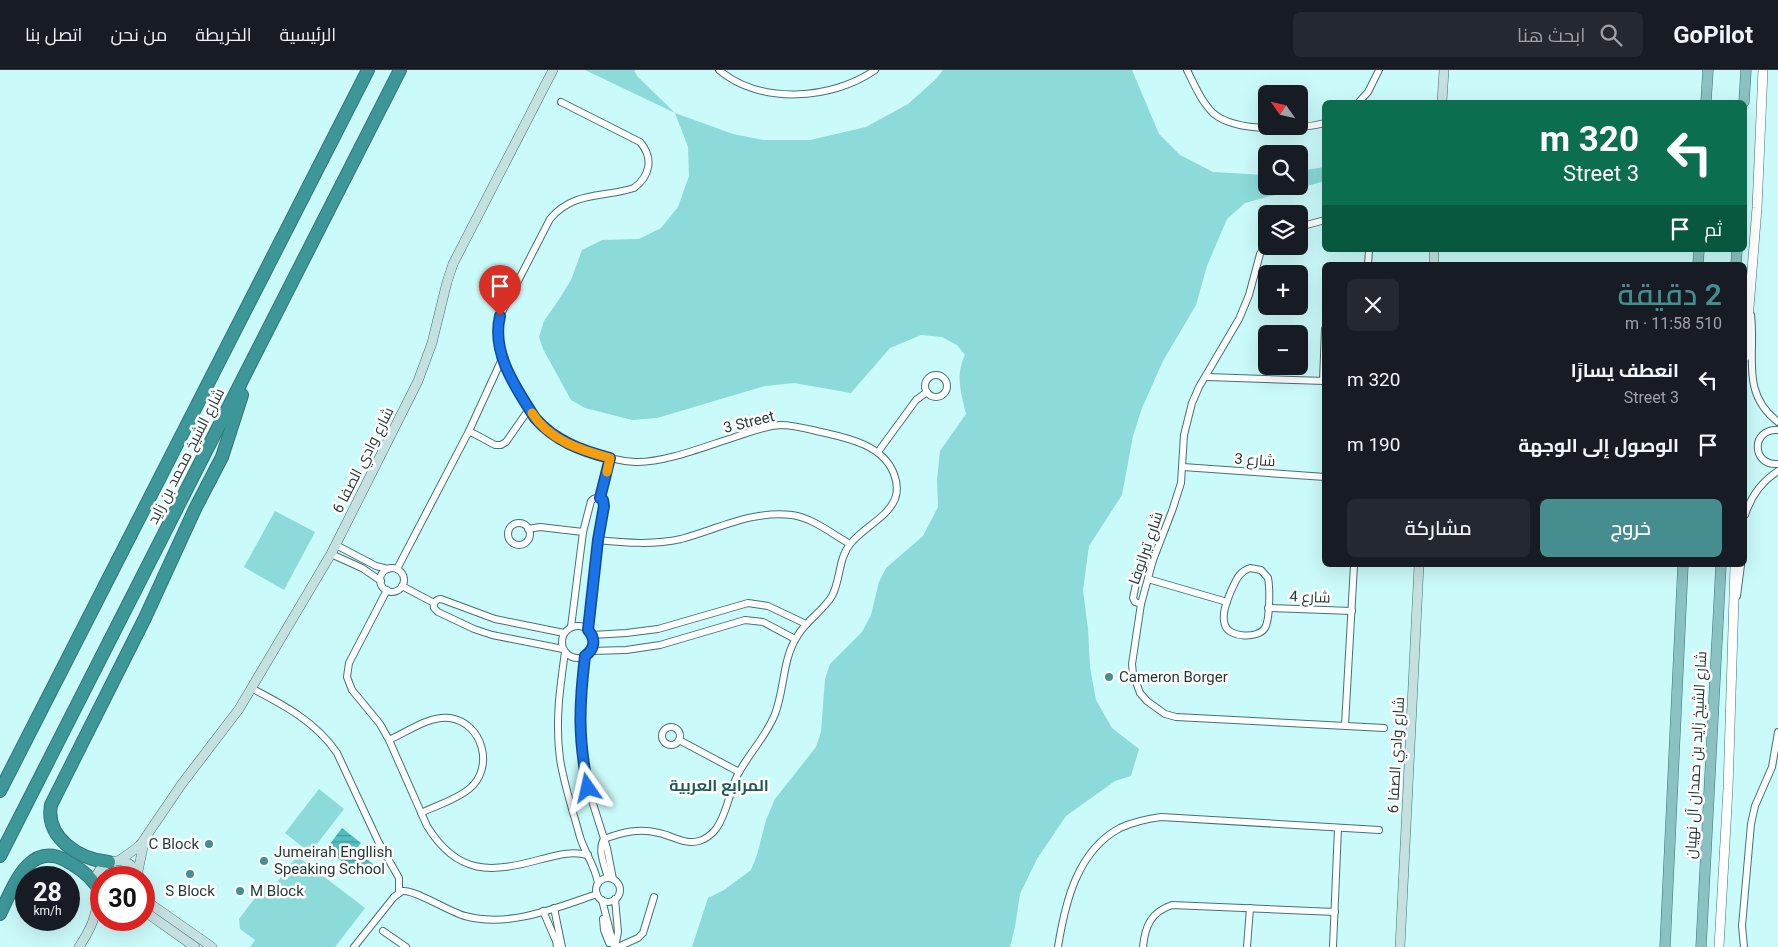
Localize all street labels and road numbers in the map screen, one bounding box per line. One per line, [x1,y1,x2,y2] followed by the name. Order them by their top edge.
[144,385,230,528] street label: شارع الشيخ محمد بن زايد
[329,404,400,517] street label: شارع وادي الصفا 6
[722,407,776,437] street label: 3 Street
[1234,450,1276,472] street label: شارع 3
[1125,509,1169,587] street label: شارع تيرانوفا
[1289,587,1331,609] street label: شارع 4
[1682,651,1712,859] street label: شارع الشيخ زايد بن حمدان آل نهيان
[1384,696,1411,814] street label: شارع وادي الصفا 6

